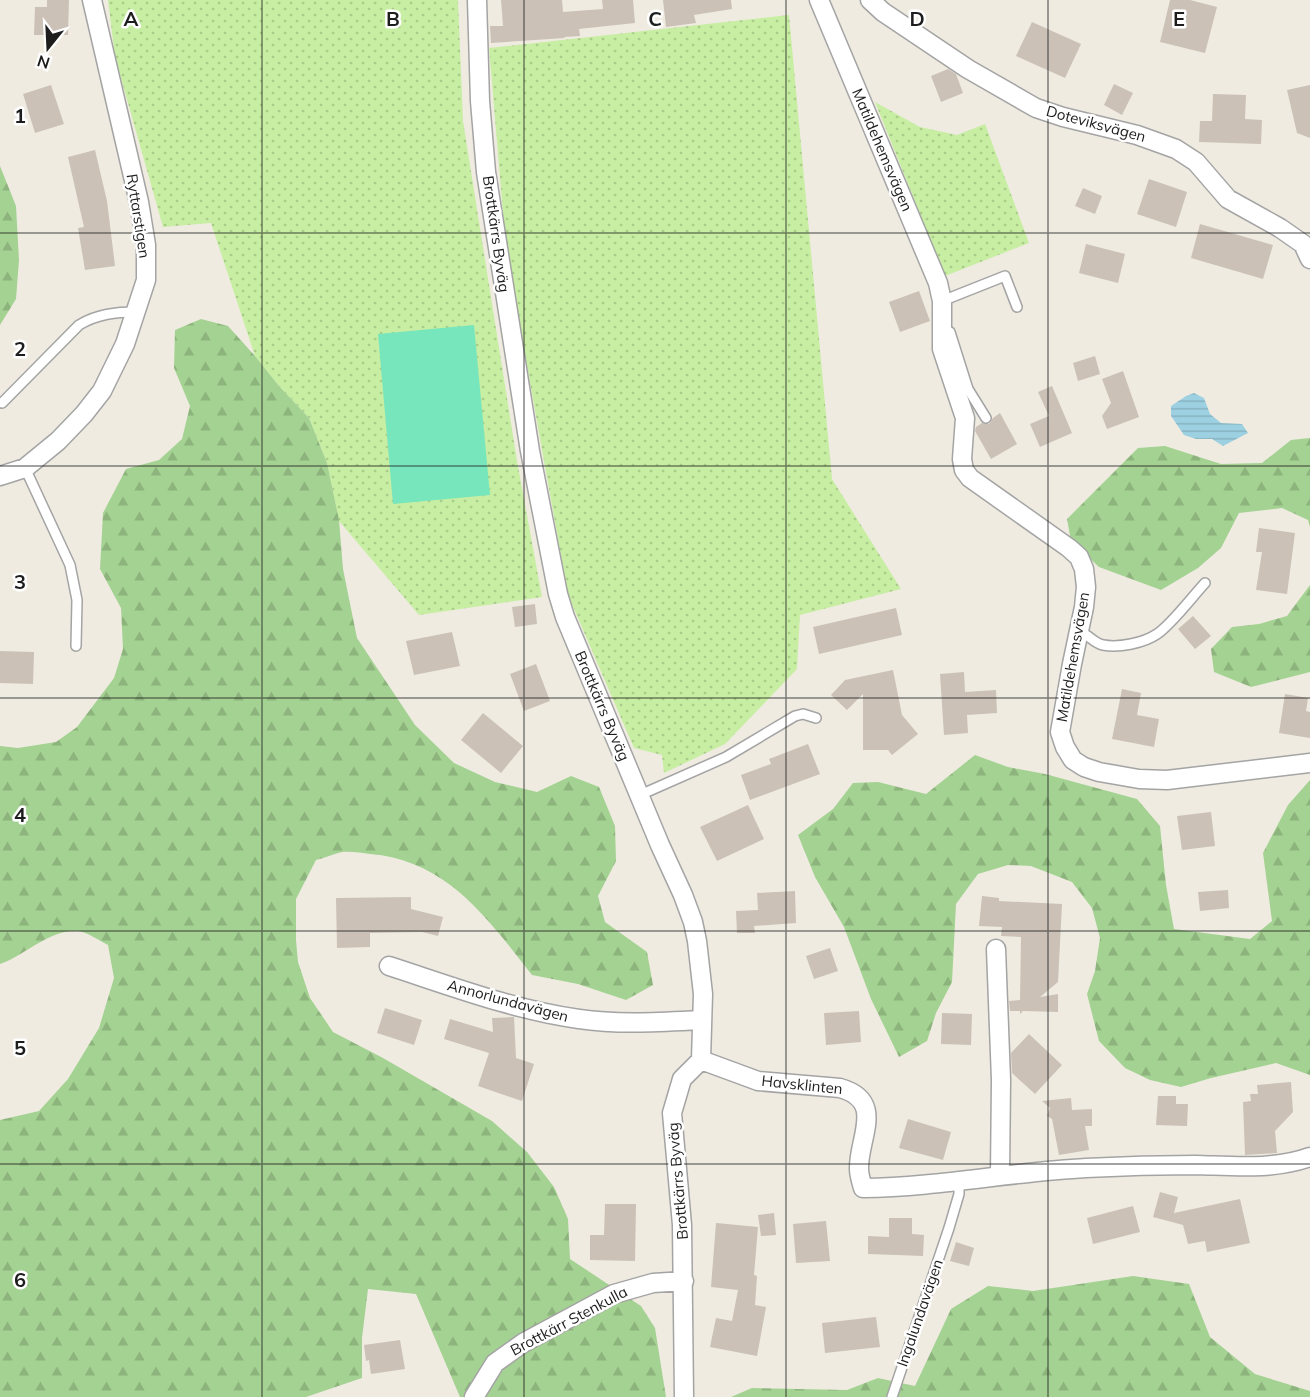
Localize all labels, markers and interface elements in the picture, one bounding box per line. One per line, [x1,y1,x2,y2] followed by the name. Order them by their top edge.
[124,6,139,31] text: A
[386,6,400,31] text: B
[648,6,662,31] text: C
[909,6,925,31] text: D
[1173,6,1185,31] text: E
[18,18,78,78] north arrow
[35,51,52,74] text: N
[848,85,917,214] street label: Matildehemsvägen
[1044,101,1148,146] street label: Doteviksvägen
[14,103,26,128] text: 1
[122,172,155,260] street label: Ryttarstigen
[479,174,514,293] street label: Brottkärrs Byväg
[14,336,26,361] text: 2
[14,569,26,594] text: 3
[1052,590,1093,723] street label: Matildehemsvägen
[571,648,634,764] street label: Brottkärrs Byväg
[14,802,26,827] text: 4
[446,975,571,1026] street label: Annorlundavägen
[14,1035,26,1060] text: 5
[761,1071,844,1098] street label: Havsklinten
[663,1122,692,1240] street label: Brottkärrs Byväg
[892,1256,947,1369] street label: Ingalundavägen
[14,1267,26,1292] text: 6
[507,1282,631,1359] street label: Brottkärr Stenkulla

